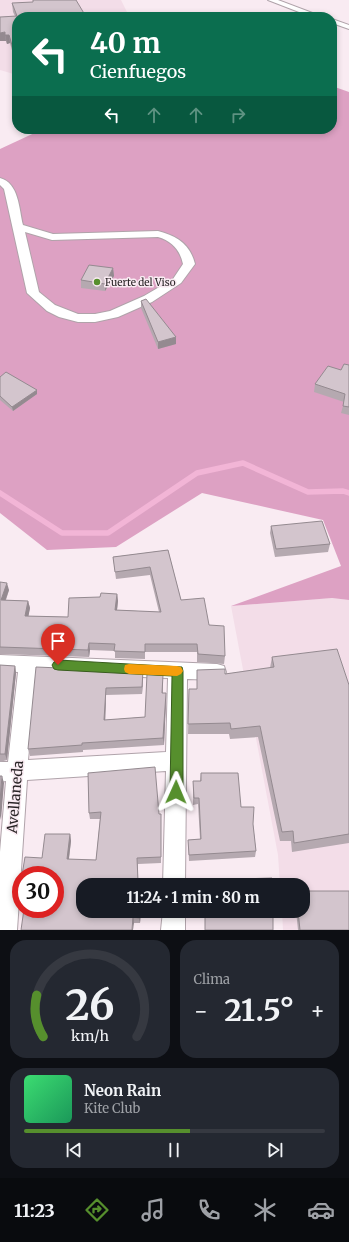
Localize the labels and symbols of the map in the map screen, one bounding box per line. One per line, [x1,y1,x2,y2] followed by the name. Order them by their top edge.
[105,276,176,289] place label: Fuerte del Viso
[92,277,102,287] marker: Fuerte del Viso
[41,624,75,665] pin
[3,759,27,835] street label: Avellaneda
[155,771,197,813] position arrow
[12,866,64,918] speed limit sign: 30

